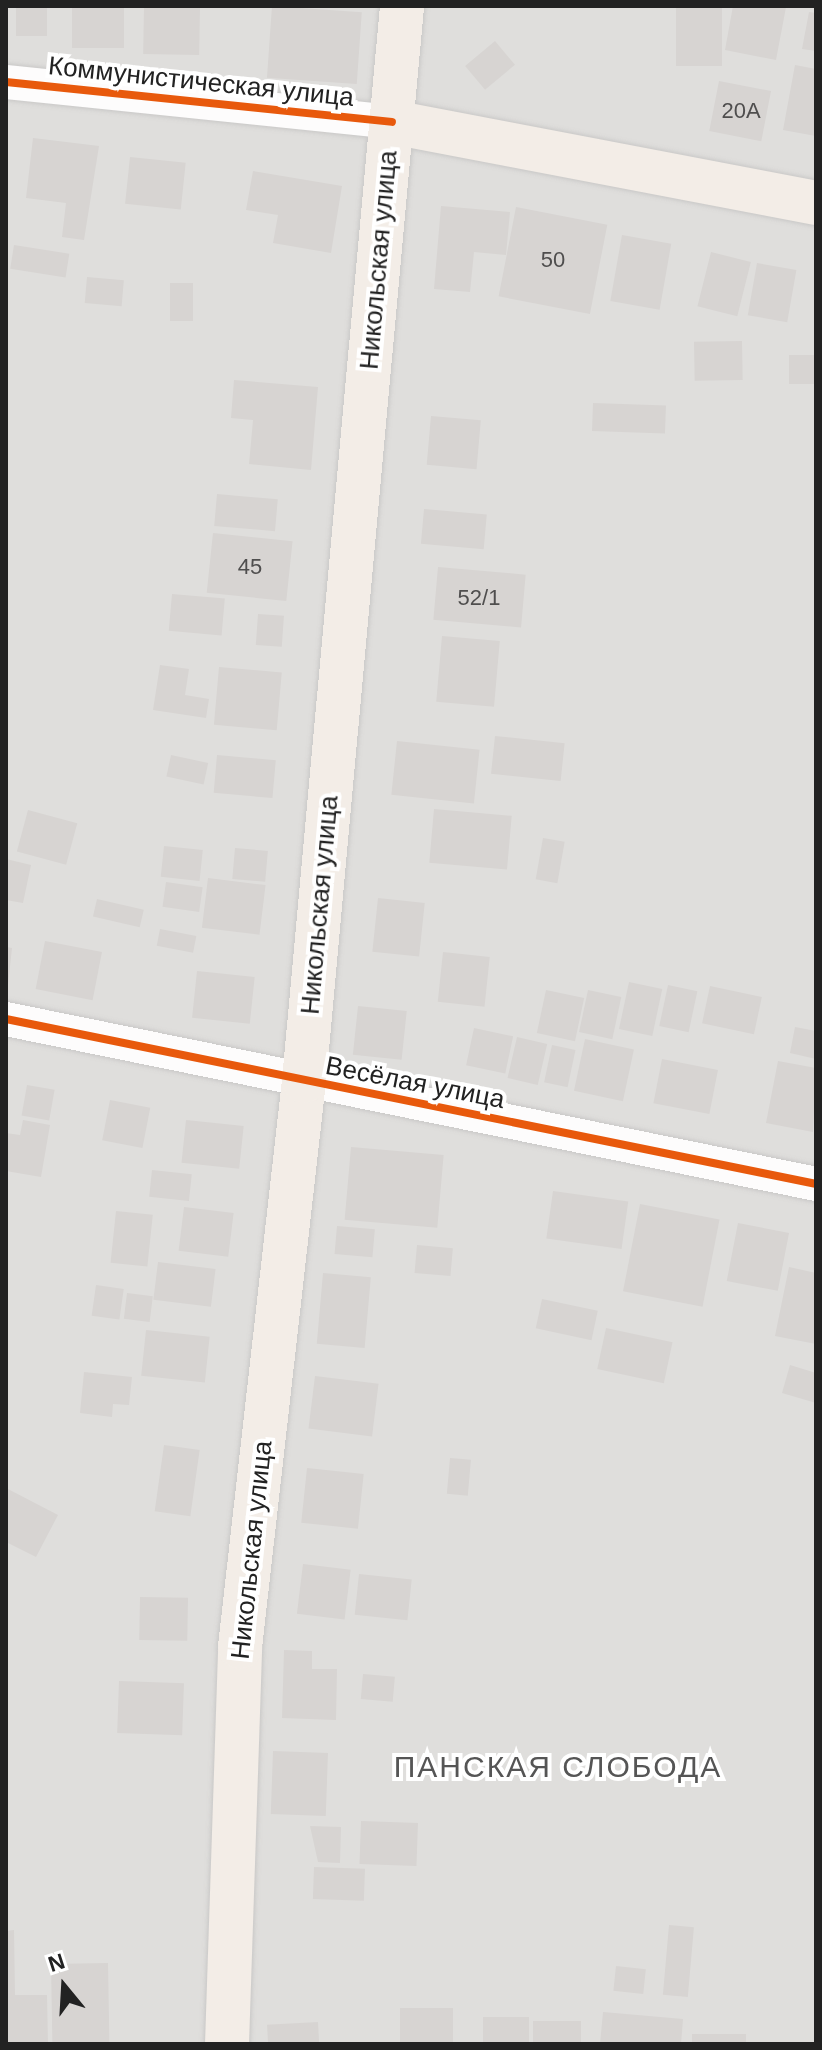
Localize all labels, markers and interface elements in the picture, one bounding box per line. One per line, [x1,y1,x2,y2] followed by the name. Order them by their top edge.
[47,50,355,114] street label: Коммунистическая улица
[721,98,761,124] house number: 20А
[354,149,404,371] street label: Никольская улица
[541,247,565,273] house number: 50
[238,554,262,580] house number: 45
[458,585,500,611] house number: 52/1
[295,794,345,1016] street label: Никольская улица
[323,1050,507,1116] street label: Весёлая улица
[225,1439,279,1661] street label: Никольская улица
[394,1749,722,1785] district label: ПАНСКАЯ СЛОБОДА
[24,1946,104,2026] north arrow
[45,1948,68,1977] text: N

